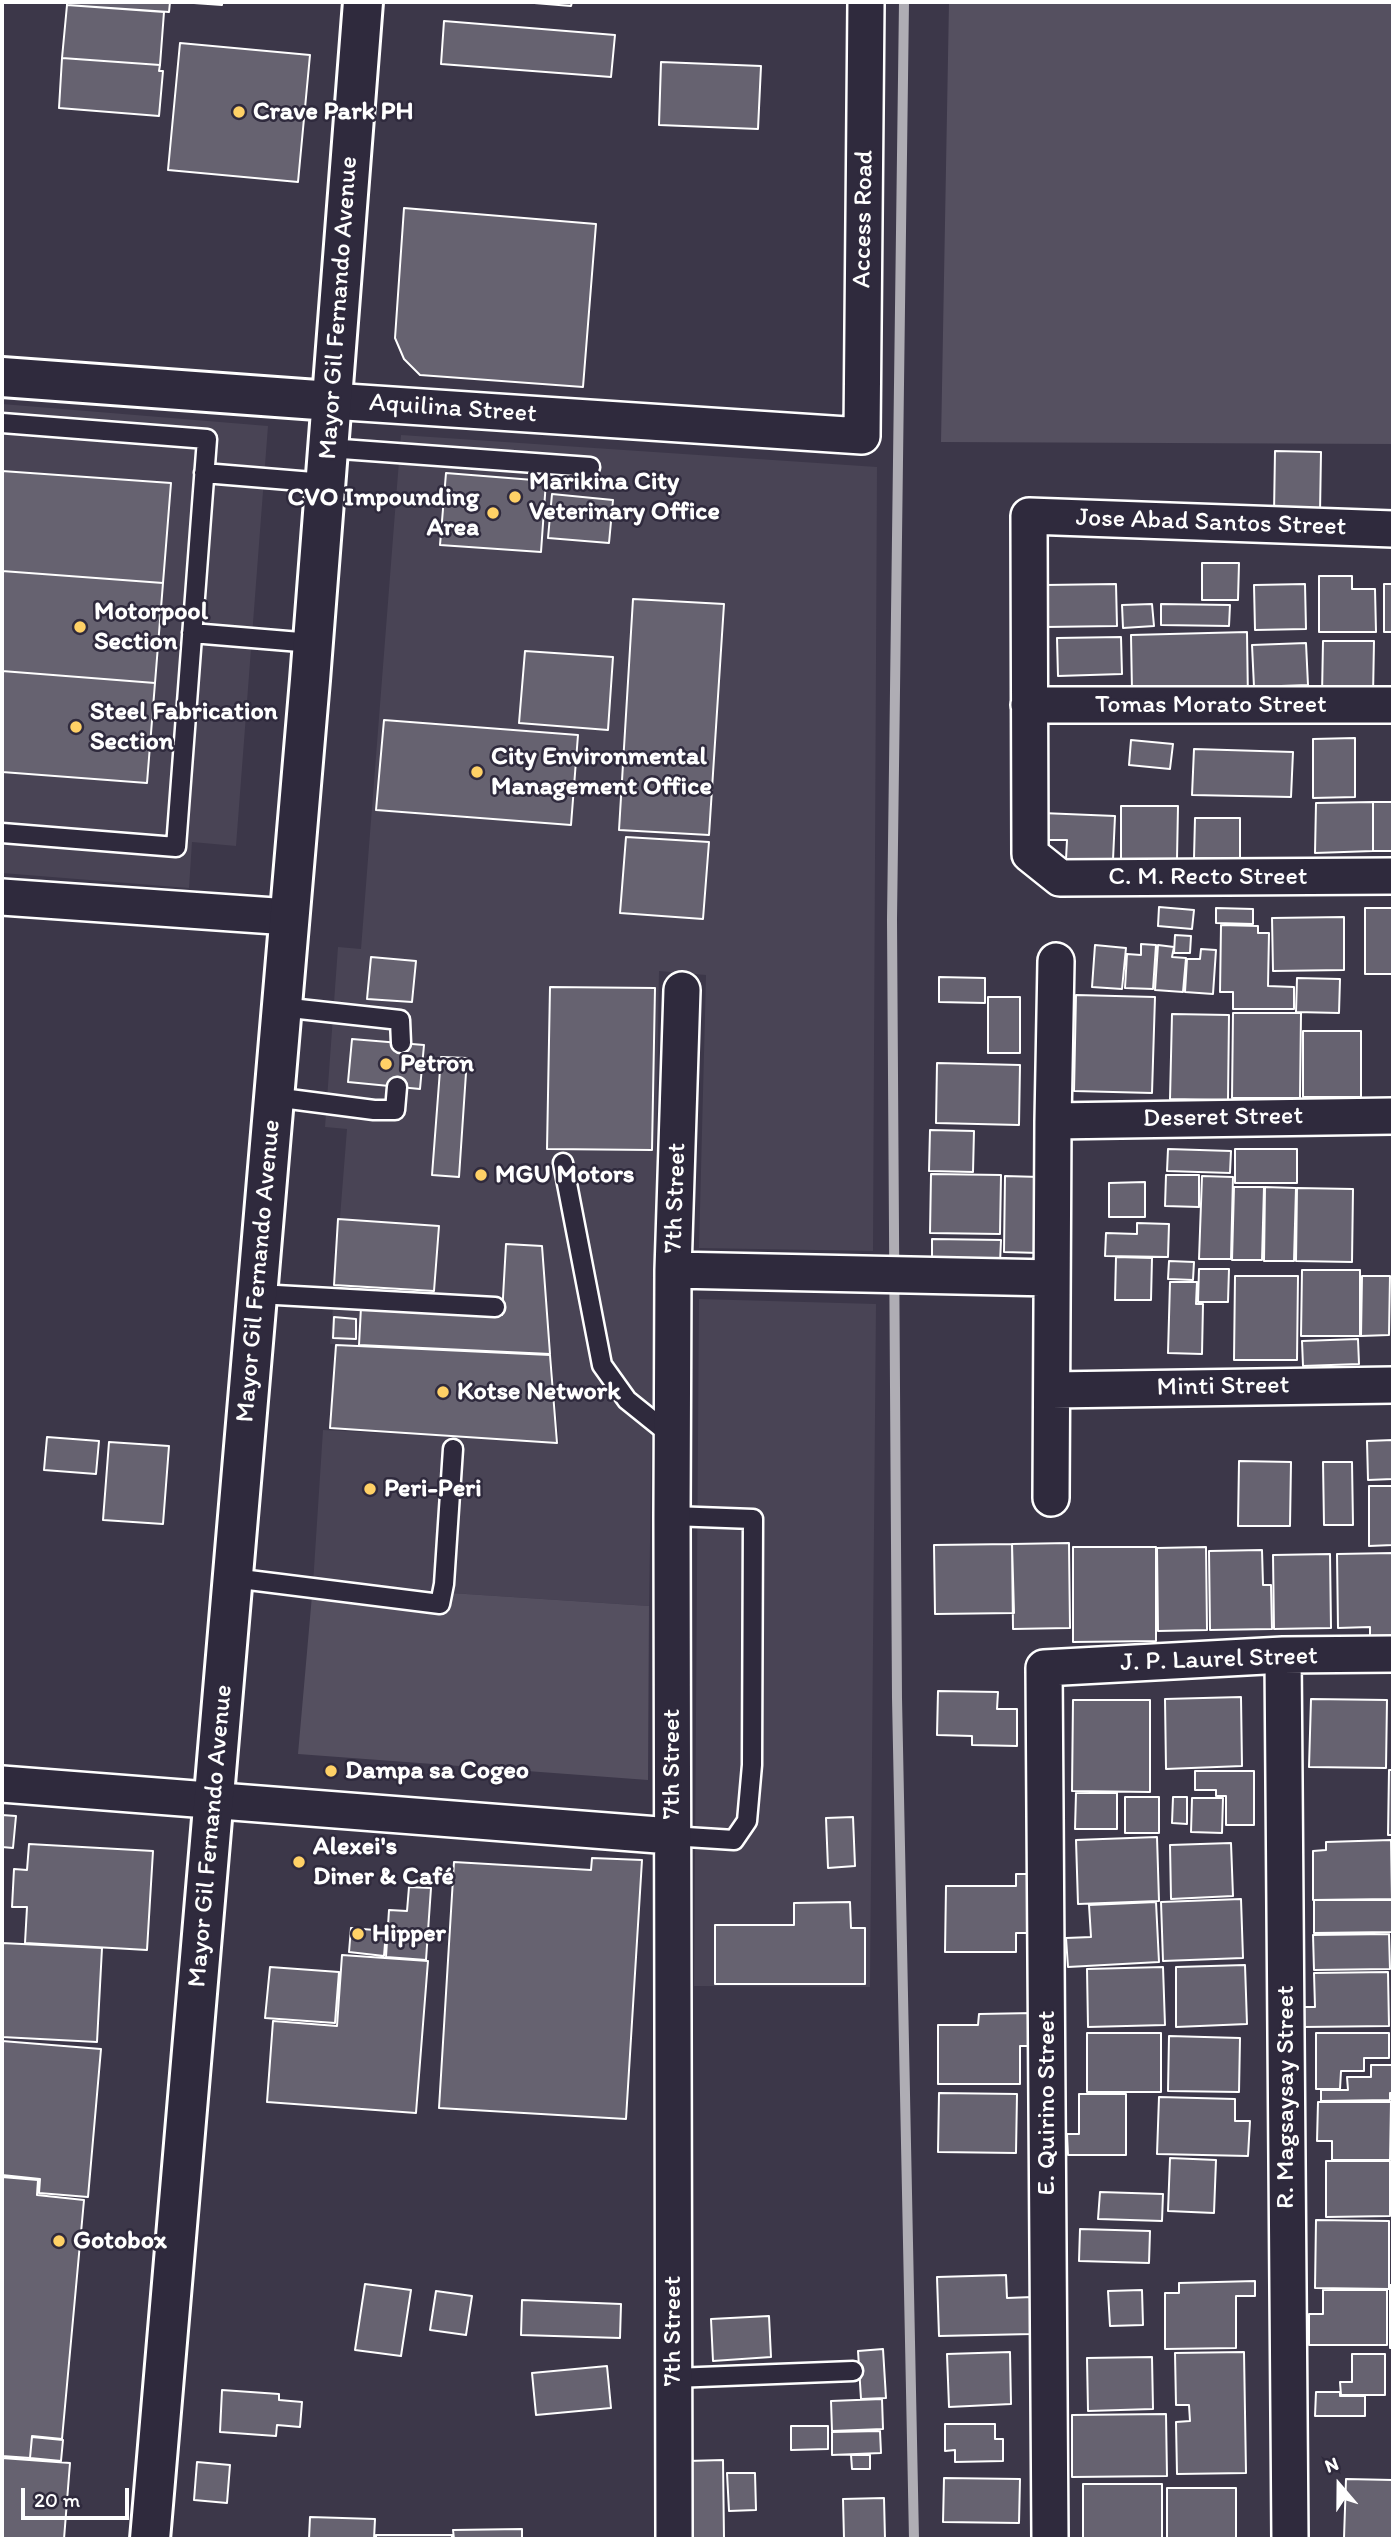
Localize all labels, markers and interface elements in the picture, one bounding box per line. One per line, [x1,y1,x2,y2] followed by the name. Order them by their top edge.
[253,96,413,128] place label: Crave Park PH
[231,104,247,120] marker: Crave Park PH
[847,150,881,288] street label: Access Road
[313,155,365,461] street label: Mayor Gil Fernando Avenue
[368,388,538,430] street label: Aquilina Street
[529,466,720,528] place label: Marikina City Veterinary Office
[287,482,479,544] place label: CVO Impounding Area
[507,489,523,505] marker: Marikina City Veterinary Office
[1075,503,1347,543] street label: Jose Abad Santos Street
[485,505,501,521] marker: CVO Impounding Area
[94,596,208,658] place label: Motorpool Section
[72,619,88,635] marker: Motorpool Section
[1095,689,1327,721] street label: Tomas Morato Street
[90,696,278,758] place label: Steel Fabrication Section
[68,719,84,735] marker: Steel Fabrication Section
[491,741,712,802] place label: City Environmental Management Office
[469,764,485,780] marker: City Environmental Management Office
[1108,861,1308,893] street label: C. M. Recto Street
[400,1048,474,1080] place label: Petron
[378,1056,394,1072] marker: Petron
[1143,1101,1303,1135] street label: Deseret Street
[230,1118,288,1424] street label: Mayor Gil Fernando Avenue
[658,1142,694,1254] street label: 7th Street
[495,1159,635,1191] place label: MGU Motors
[473,1167,489,1183] marker: MGU Motors
[1156,1370,1290,1404] street label: Minti Street
[457,1376,621,1408] place label: Kotse Network
[435,1384,451,1400] marker: Kotse Network
[384,1473,482,1505] place label: Peri-Peri
[362,1481,378,1497] marker: Peri-Peri
[1120,1641,1318,1679] street label: J. P. Laurel Street
[182,1683,240,1989] street label: Mayor Gil Fernando Avenue
[656,1709,688,1819] street label: 7th Street
[345,1755,529,1787] place label: Dampa sa Cogeo
[323,1763,339,1779] marker: Dampa sa Cogeo
[313,1831,454,1892] place label: Alexei's Diner & Café
[291,1854,307,1870] marker: Alexei's Diner & Café
[372,1918,446,1950] place label: Hipper
[350,1926,366,1942] marker: Hipper
[1270,1985,1302,2209] street label: R. Magsaysay Street
[1031,2010,1063,2196] street label: E. Quirino Street
[73,2225,167,2257] place label: Gotobox
[51,2233,67,2249] marker: Gotobox
[657,2276,689,2386] street label: 7th Street
[1304,2450,1374,2520] north arrow
[1322,2452,1342,2478] text: N
[24,2474,133,2518] scale bar
[34,2487,80,2512] text: 20 m

